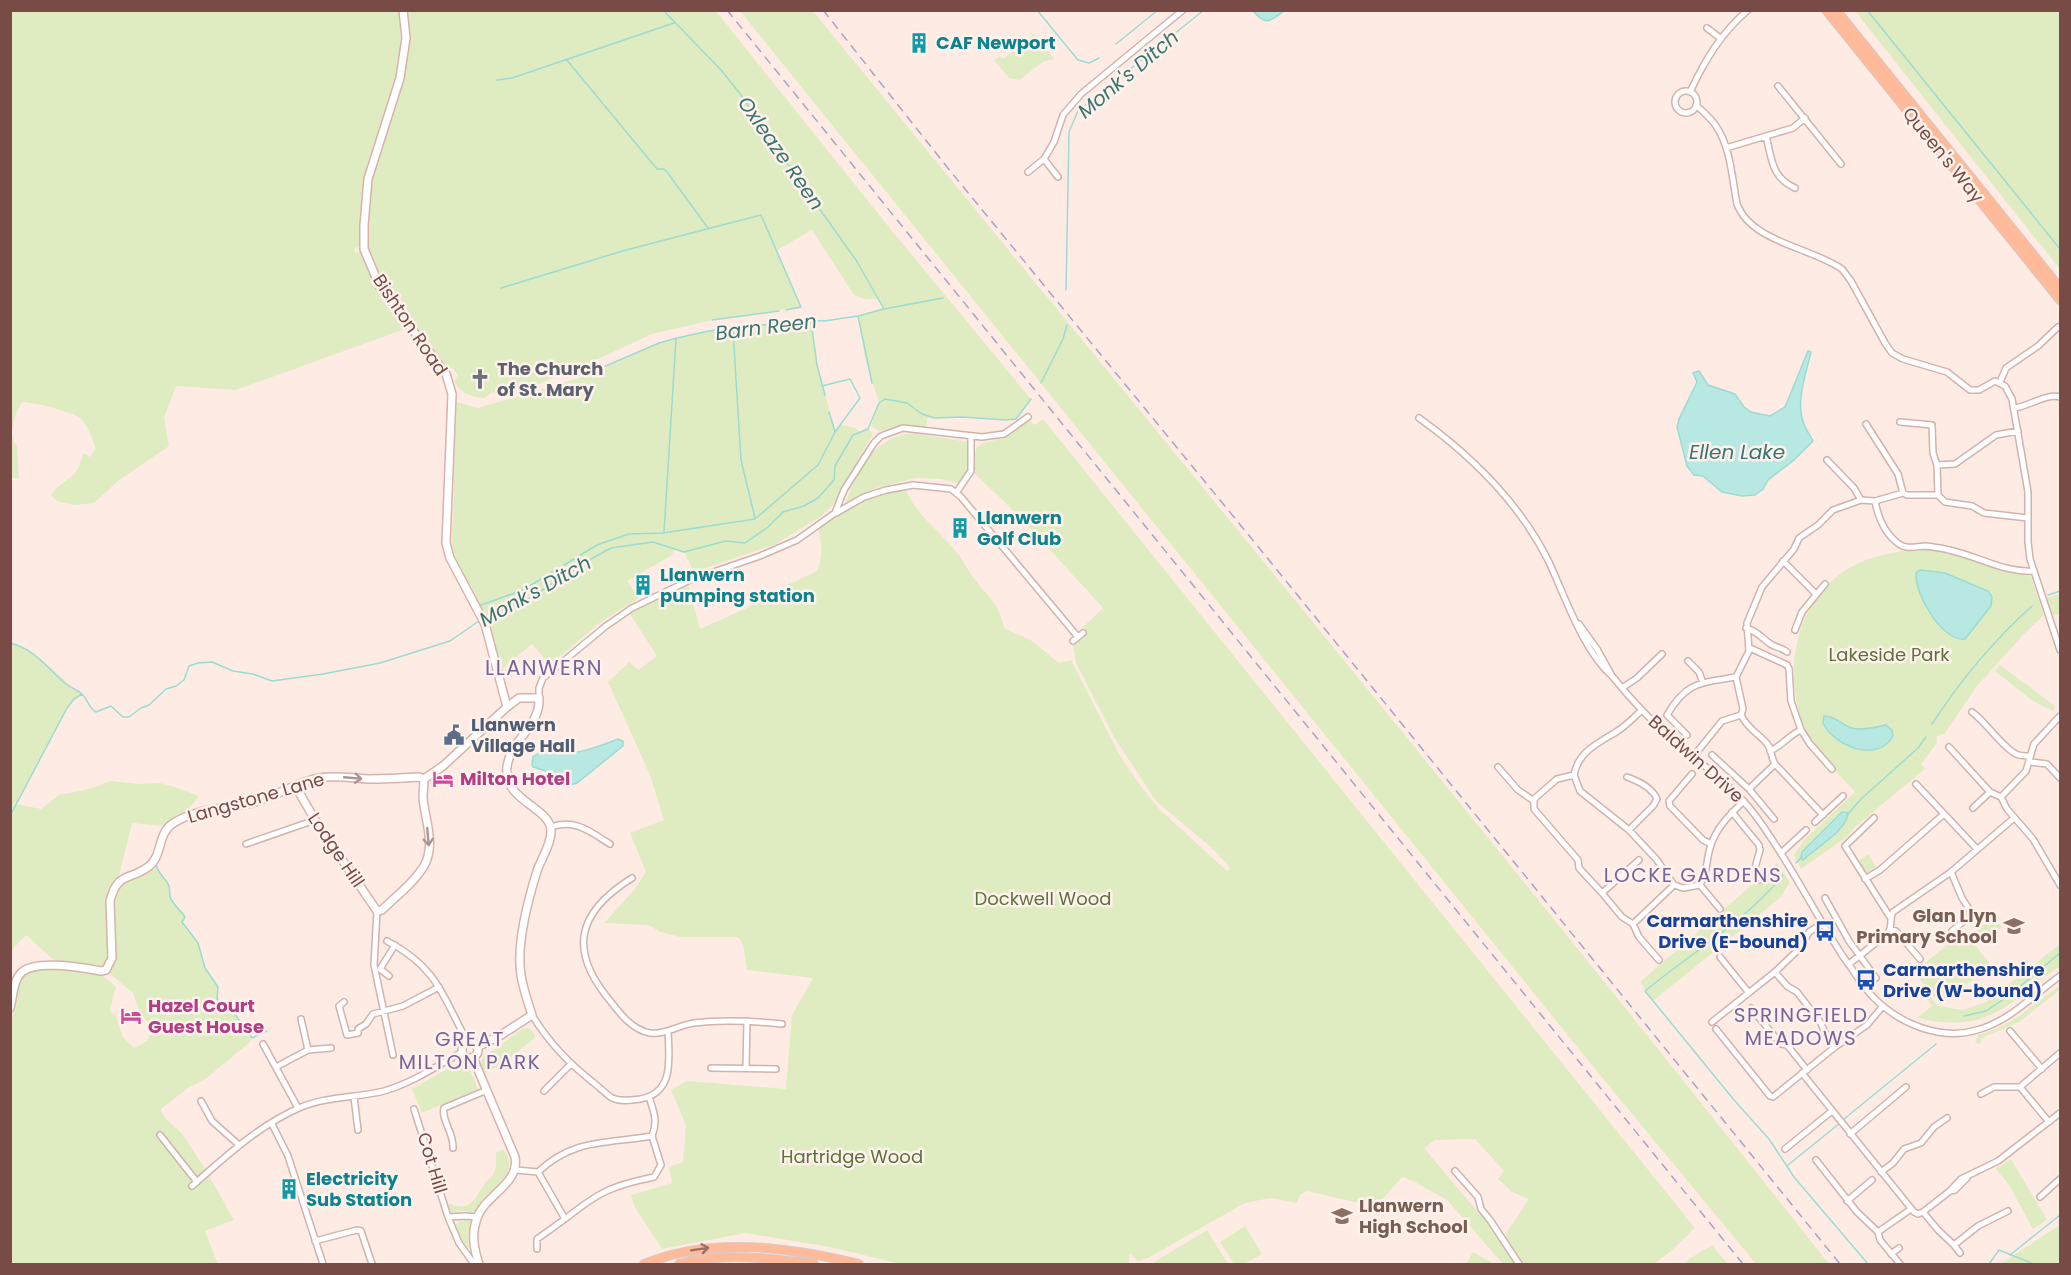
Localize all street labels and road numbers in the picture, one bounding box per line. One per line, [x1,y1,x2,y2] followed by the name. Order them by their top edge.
[1897,102,1990,208] street label: Queen's Way
[367,269,454,380] street label: Bishton Road
[1643,709,1749,808] street label: Baldwin Drive
[185,766,327,829] street label: Langstone Lane
[302,807,371,892] street label: Lodge Hill
[411,1129,454,1196] street label: Cot Hill

